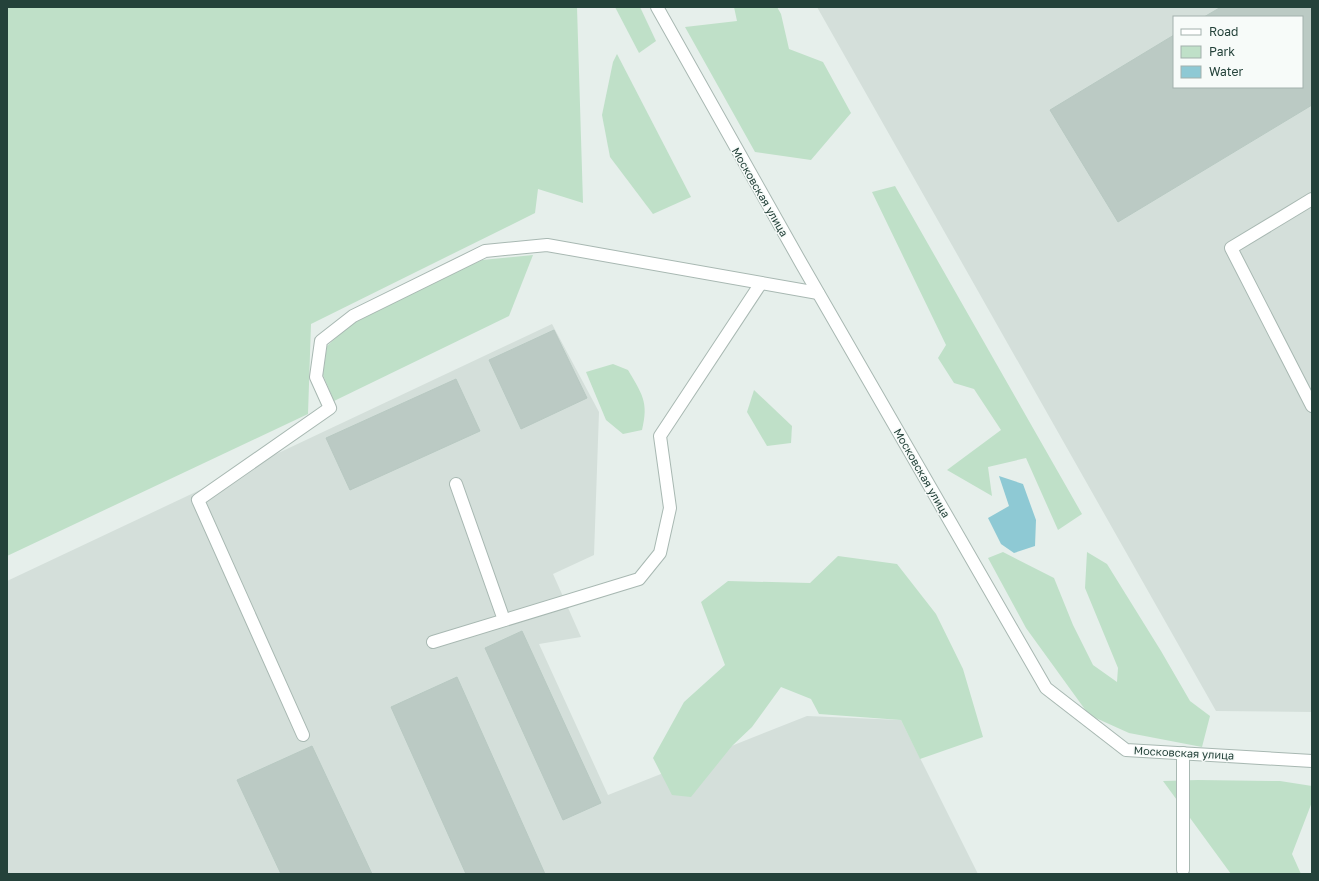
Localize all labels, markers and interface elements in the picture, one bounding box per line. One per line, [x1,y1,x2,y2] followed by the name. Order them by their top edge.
[1173,16,1303,88] legend
[1209,24,1238,39] text: Road
[1209,44,1235,59] text: Park
[1209,64,1243,79] text: Water
[730,145,791,239] street label: Московская улица
[892,426,953,520] street label: Московская улица
[1133,743,1235,762] street label: Московская улица

